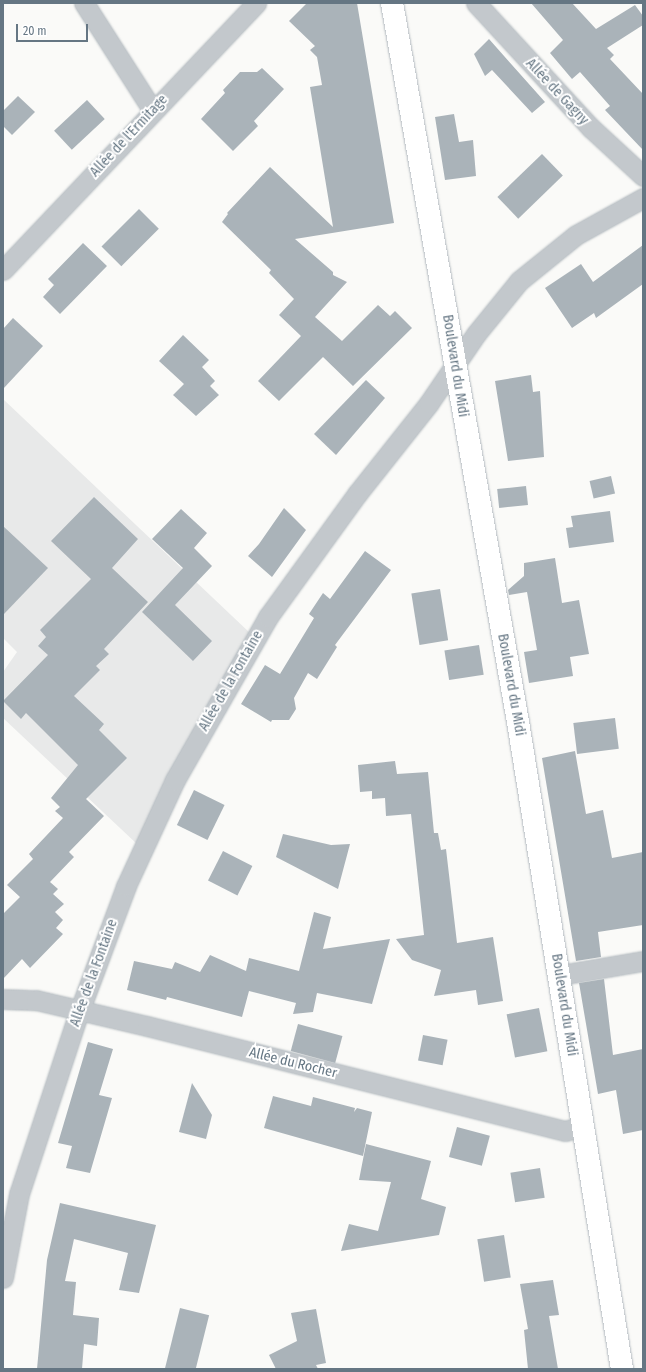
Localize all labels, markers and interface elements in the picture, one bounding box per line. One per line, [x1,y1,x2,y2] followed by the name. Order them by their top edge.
[18,16,90,42] scale bar
[23,24,47,38] text: 20 m
[522,55,592,129] street label: Allée de Gagny
[87,92,171,180] street label: Allée de l'Ermitage
[439,314,471,418] street label: Boulevard du Midi
[196,628,266,734] street label: Allée de la Fontaine
[494,633,528,737] street label: Boulevard du Midi
[67,917,121,1029] street label: Allée de la Fontaine
[548,953,580,1057] street label: Boulevard du Midi
[247,1044,339,1082] street label: Allée du Rocher

